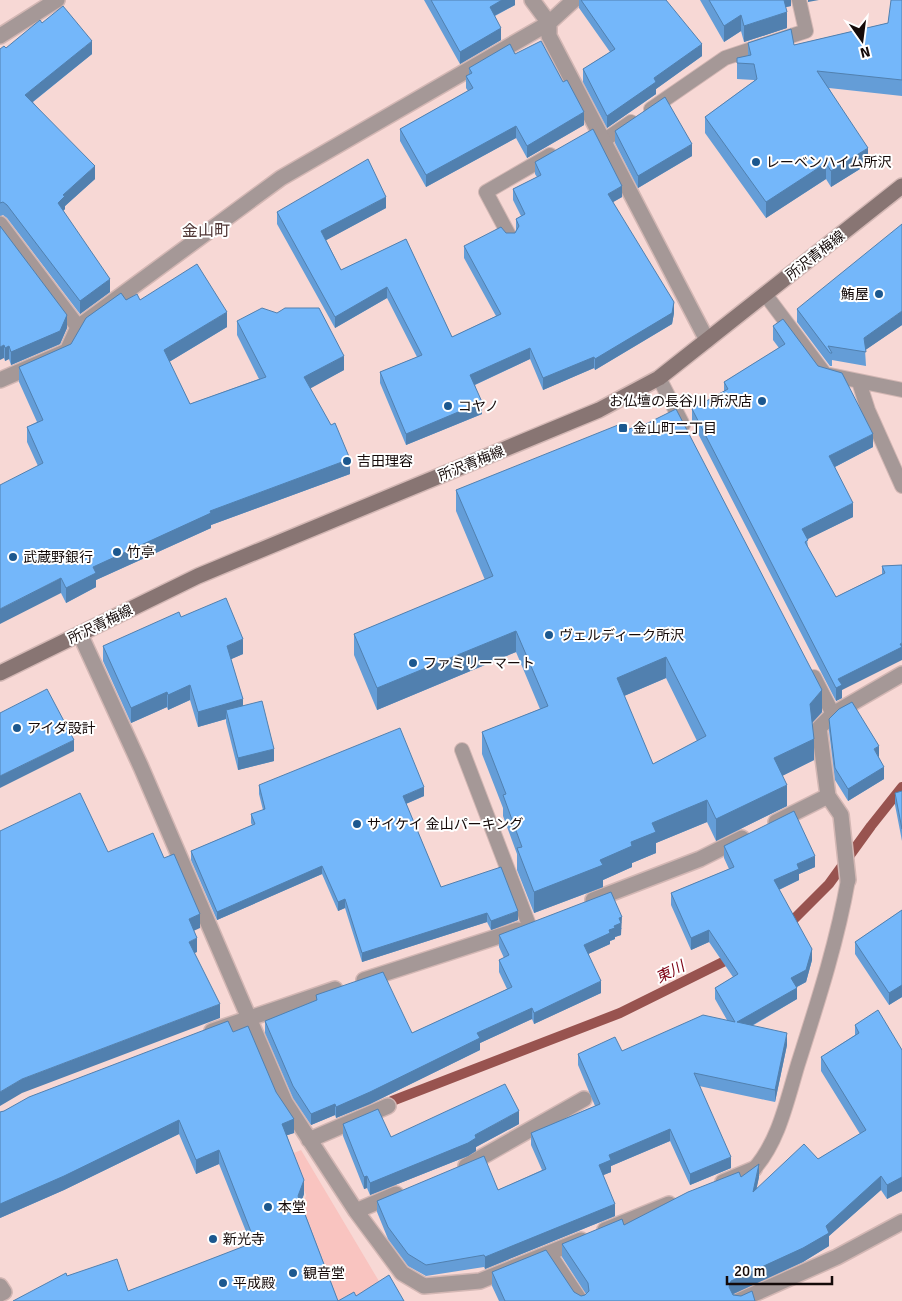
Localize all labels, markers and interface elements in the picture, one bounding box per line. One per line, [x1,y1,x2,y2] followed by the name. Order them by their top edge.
[837,15,887,65] north arrow
[858,43,872,62] text: N
[766,154,891,171] place label: レーベンハイム所沢
[750,156,762,168] marker: レーベンハイム所沢
[182,221,230,241] district label: 金山町
[782,227,848,284] street label: 所沢青梅線
[841,286,869,303] place label: 鮪屋
[873,288,885,300] marker: 鮪屋
[609,393,752,410] place label: お仏壇の長谷川 所沢店
[756,395,768,407] marker: お仏壇の長谷川 所沢店
[458,398,499,415] place label: コヤノ
[442,400,454,412] marker: コヤノ
[633,420,717,437] place label: 金山町二丁目
[617,422,629,434] marker: 金山町二丁目
[436,442,507,484] street label: 所沢青梅線
[357,453,413,470] place label: 吉田理容
[341,455,353,467] marker: 吉田理容
[127,544,155,561] place label: 竹亭
[111,546,123,558] marker: 竹亭
[23,549,93,566] place label: 武蔵野銀行
[7,551,19,563] marker: 武蔵野銀行
[65,601,135,647] street label: 所沢青梅線
[559,627,684,644] place label: ヴェルディーク所沢
[543,629,555,641] marker: ヴェルディーク所沢
[423,655,535,672] place label: ファミリーマート
[407,657,419,669] marker: ファミリーマート
[27,720,96,737] place label: アイダ設計
[11,722,23,734] marker: アイダ設計
[367,816,523,833] place label: サイケイ 金山パーキング
[351,818,363,830] marker: サイケイ 金山パーキング
[653,956,689,987] water label: 東川
[278,1199,306,1216] place label: 本堂
[262,1201,274,1213] marker: 本堂
[223,1231,265,1248] place label: 新光寺
[207,1233,219,1245] marker: 新光寺
[727,1254,832,1286] scale bar
[734,1262,765,1280] text: 20 m
[303,1265,345,1282] place label: 観音堂
[287,1267,299,1279] marker: 観音堂
[233,1275,275,1292] place label: 平成殿
[217,1277,229,1289] marker: 平成殿

